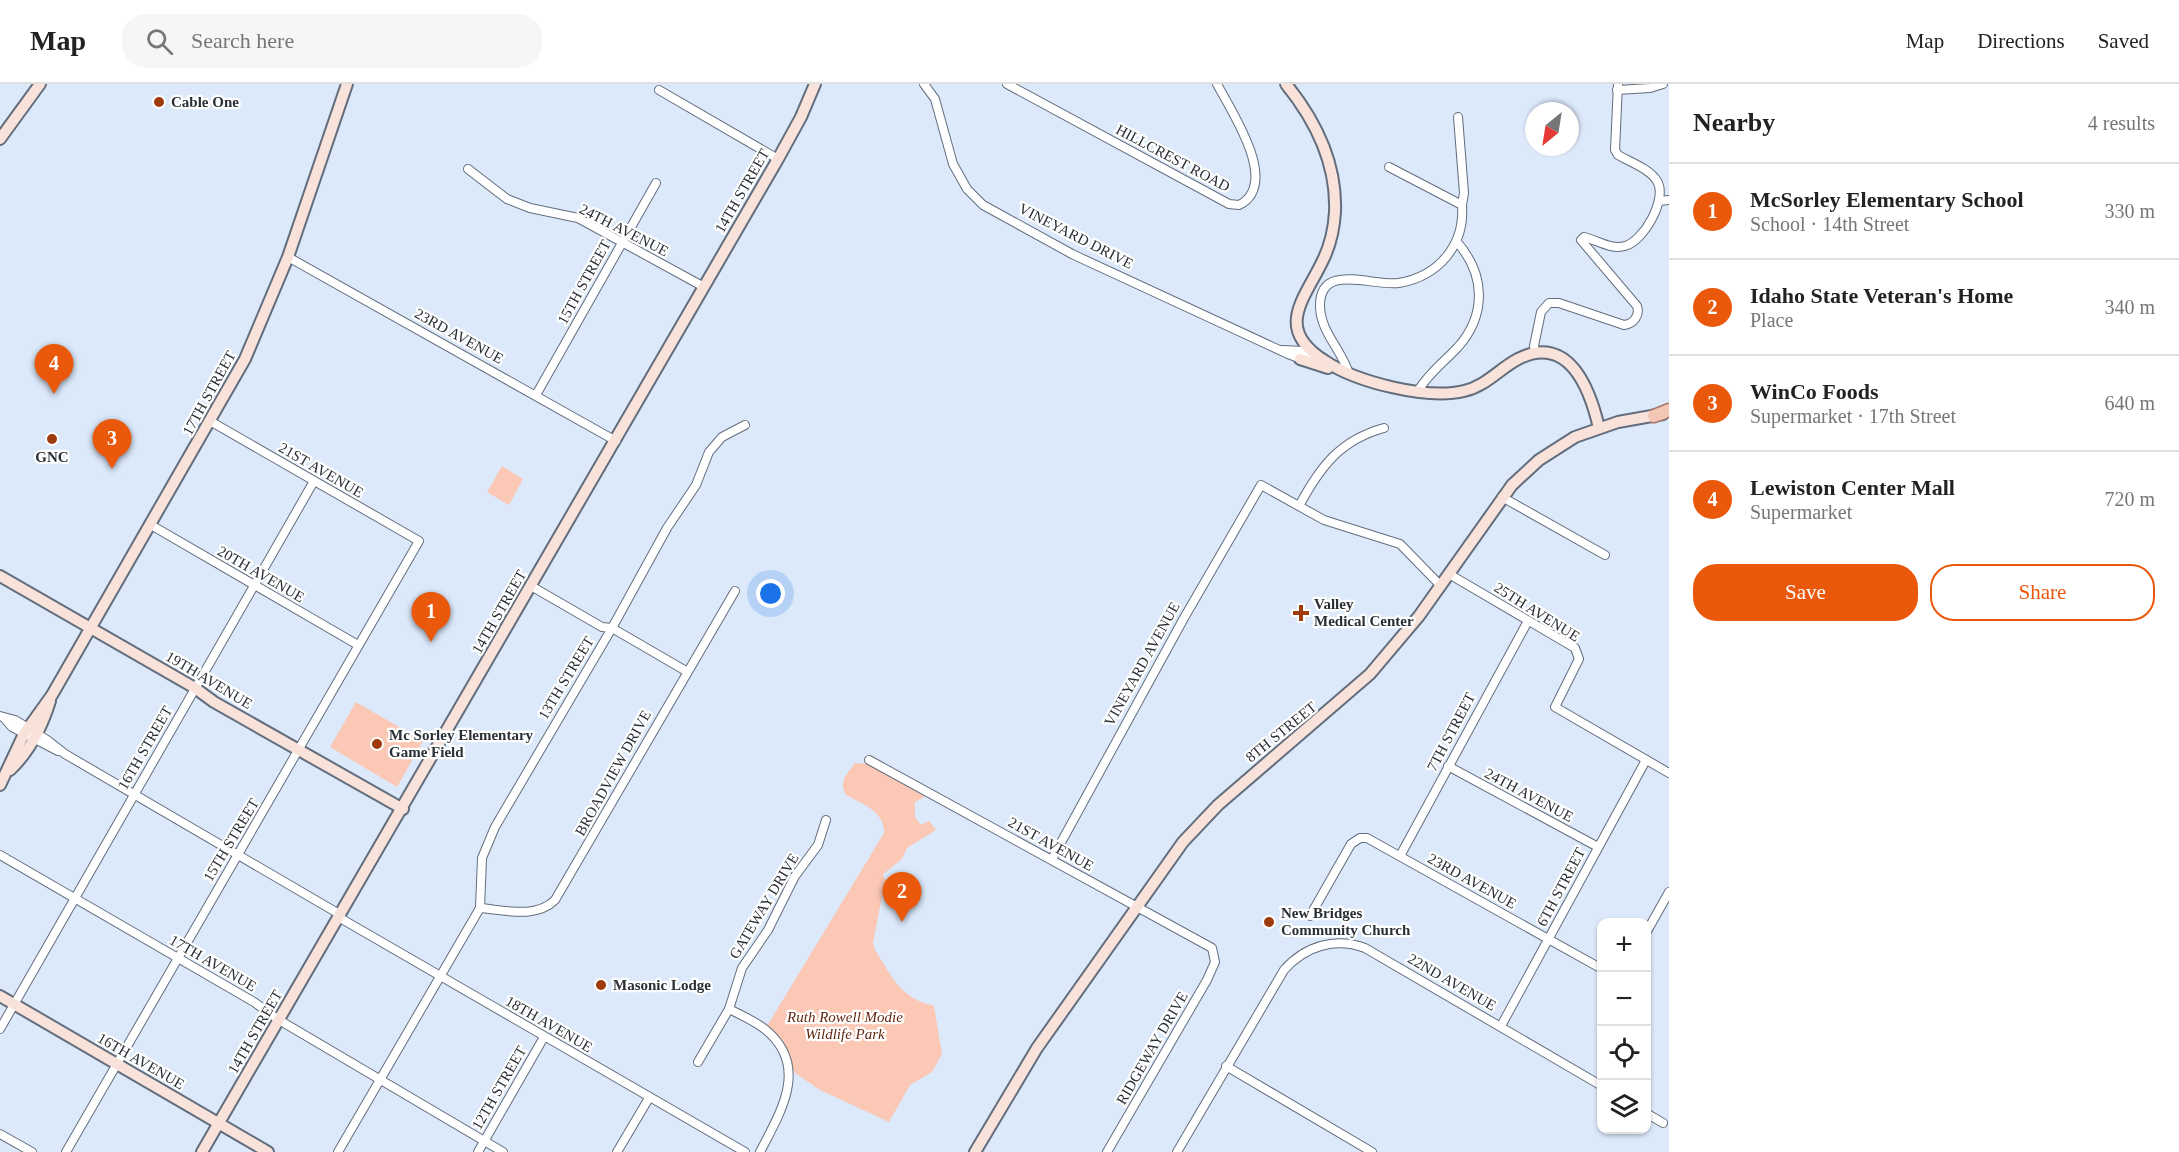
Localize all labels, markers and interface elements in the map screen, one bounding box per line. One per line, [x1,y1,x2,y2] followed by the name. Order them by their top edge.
[122,14,542,68] search box
[30,25,86,56] text: Map
[143,25,176,58] icon: search
[191,28,294,53] text: Search here
[1906,29,1944,53] text: Map
[1977,29,2065,53] text: Directions
[2098,29,2149,53] text: Saved
[171,94,239,110] place label: Cable One
[152,95,166,109] marker: Cable One
[1525,102,1579,156] north arrow
[1693,108,1775,137] text: Nearby
[2088,112,2155,134] text: 4 results
[1113,121,1233,195] street label: HILLCREST ROAD
[712,146,772,236] street label: 14TH STREET
[1750,187,2024,212] text: McSorley Elementary School
[1016,200,1136,272] street label: VINEYARD DRIVE
[1708,200,1718,222] text: 1
[2104,200,2155,222] text: 330 m
[577,201,671,259] street label: 24TH AVENUE
[1750,213,1909,235] text: School · 14th Street
[554,237,614,327] street label: 15TH STREET
[1750,283,2013,308] text: Idaho State Veteran's Home
[1708,296,1718,318] text: 2
[2104,296,2155,318] text: 340 m
[412,305,506,367] street label: 23RD AVENUE
[1750,309,1793,331] text: Place
[34,344,74,394] pin: 4
[179,348,239,438] street label: 17TH STREET
[1750,379,1879,404] text: WinCo Foods
[1708,392,1718,414] text: 3
[2104,392,2155,414] text: 640 m
[1750,405,1956,427] text: Supermarket · 17th Street
[92,420,132,469] pin: 3
[45,432,59,446] marker: GNC
[276,439,366,501] street label: 21ST AVENUE
[35,449,69,465] place label: GNC
[1750,475,1955,500] text: Lewiston Center Mall
[1708,488,1718,510] text: 4
[2104,488,2155,510] text: 720 m
[1750,501,1852,523] text: Supermarket
[215,543,307,605] street label: 20TH AVENUE
[1693,564,1918,621] button: Save
[1930,564,2155,621] button: Share
[469,567,529,657] street label: 14TH STREET
[756,579,785,608] your location
[1491,579,1583,645] street label: 25TH AVENUE
[412,592,450,642] pin: 1
[1314,596,1414,629] place label: Valley Medical Center
[1101,599,1183,729] street label: VINEYARD AVENUE
[1292,604,1310,622] marker: Valley Medical Center
[535,634,597,722] street label: 13TH STREET
[163,648,255,712] street label: 19TH AVENUE
[1424,690,1478,774] street label: 7TH STREET
[1242,699,1320,765] street label: 8TH STREET
[115,703,175,793] street label: 16TH STREET
[572,707,654,839] street label: BROADVIEW DRIVE
[389,727,534,760] place label: Mc Sorley Elementary Game Field
[370,737,384,751] marker: Mc Sorley Elementary Game Field
[1482,765,1576,825] street label: 24TH AVENUE
[200,796,262,884] street label: 15TH STREET
[1006,814,1096,874] street label: 21ST AVENUE
[1534,845,1588,929] street label: 6TH STREET
[726,850,802,962] street label: GATEWAY DRIVE
[1425,850,1519,912] street label: 23RD AVENUE
[882,872,922,922] pin: 2
[1281,905,1411,938] place label: New Bridges Community Church
[1262,915,1276,929] marker: New Bridges Community Church
[1597,918,1651,1134] map controls
[1597,918,1651,972] button: +
[167,932,259,994] street label: 17TH AVENUE
[1405,950,1499,1014] street label: 22ND AVENUE
[1597,972,1651,1026] button: −
[613,977,711,993] place label: Masonic Lodge
[594,978,608,992] marker: Masonic Lodge
[225,987,285,1077] street label: 14TH STREET
[1113,989,1191,1107] street label: RIDGEWAY DRIVE
[503,993,595,1055] street label: 18TH AVENUE
[786,1009,903,1042] park label: Ruth Rowell Modie Wildlife Park
[1597,1026,1651,1080] button: locate
[95,1030,187,1092] street label: 16TH AVENUE
[469,1043,529,1133] street label: 12TH STREET
[1597,1080,1651,1134] button: layers

